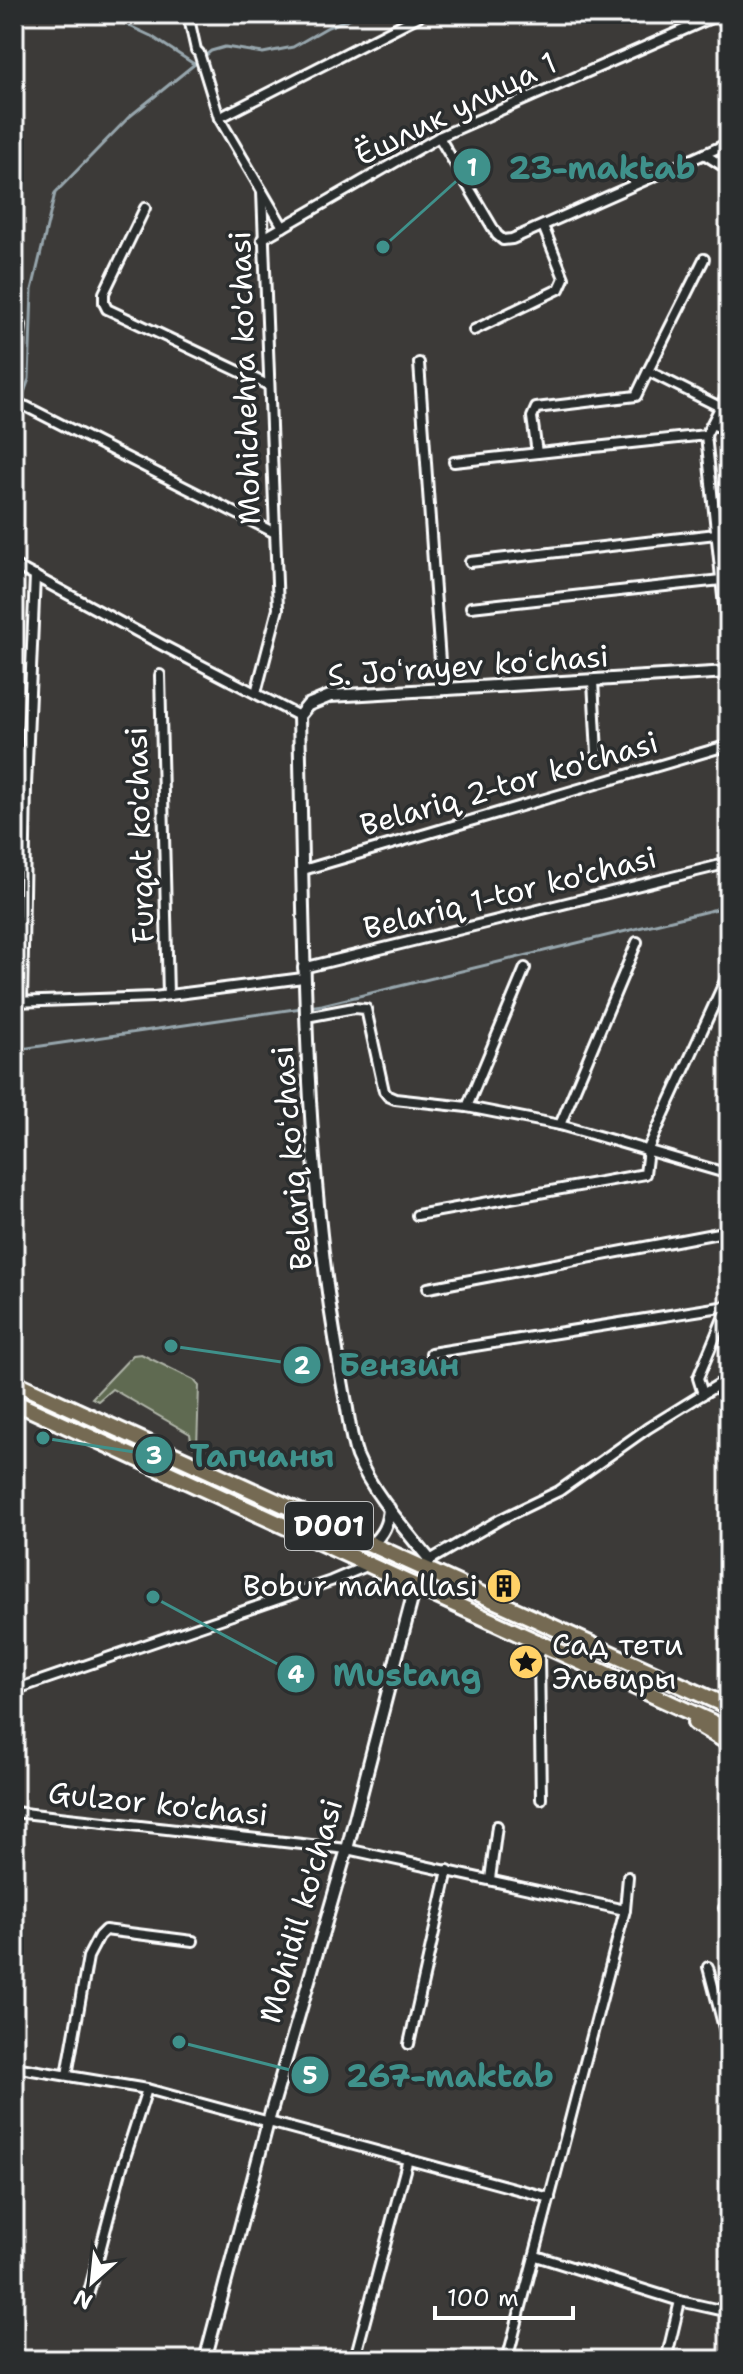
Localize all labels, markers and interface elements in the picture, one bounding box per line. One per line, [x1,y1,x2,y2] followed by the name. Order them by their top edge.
[349,45,563,173] street label: Ёшлик улица 1
[452,139,711,195] callout: 23-maktab
[508,146,696,189] text: 23-maktab
[219,230,270,526] street label: Mohichehra ko'chasi
[326,635,610,696] street label: S. Joʻrayev koʻchasi
[355,721,663,846] street label: Belariq 2-tor ko'chasi
[115,726,164,944] street label: Furqat ko'chasi
[359,836,661,949] street label: Belariq 1-tor ko'chasi
[261,1044,322,1272] street label: Belariq koʻchasi
[282,1337,475,1393] callout: Бензин
[338,1343,460,1386] text: Бензин
[294,1350,311,1382] text: 2
[134,1427,351,1483] callout: Тапчаны
[190,1434,334,1477] text: Тапчаны
[146,1440,162,1472] text: 3
[285,1502,373,1550] road number: D001
[243,1565,478,1606] place label: Bobur mahallasi
[485,1567,523,1605] building icon: Bobur mahallasi
[552,1624,683,1699] place label: Сад тети Эльвиры
[507,1643,545,1681] place icon: Сад тети Эльвиры
[276,1646,497,1702] callout: Mustang
[333,1653,481,1696] text: Mustang
[288,1659,305,1691] text: 4
[46,1772,270,1835] street label: Gulzor ko'chasi
[249,1794,352,2028] street label: Mohidil ko'chasi
[290,2047,570,2103] callout: 267-maktab
[346,2054,554,2097] text: 267-maktab
[303,2060,318,2092] text: 5
[52,2242,132,2322] north arrow
[435,2270,573,2320] scale bar
[69,2282,97,2316] text: N
[447,2282,519,2314] text: 100 m

